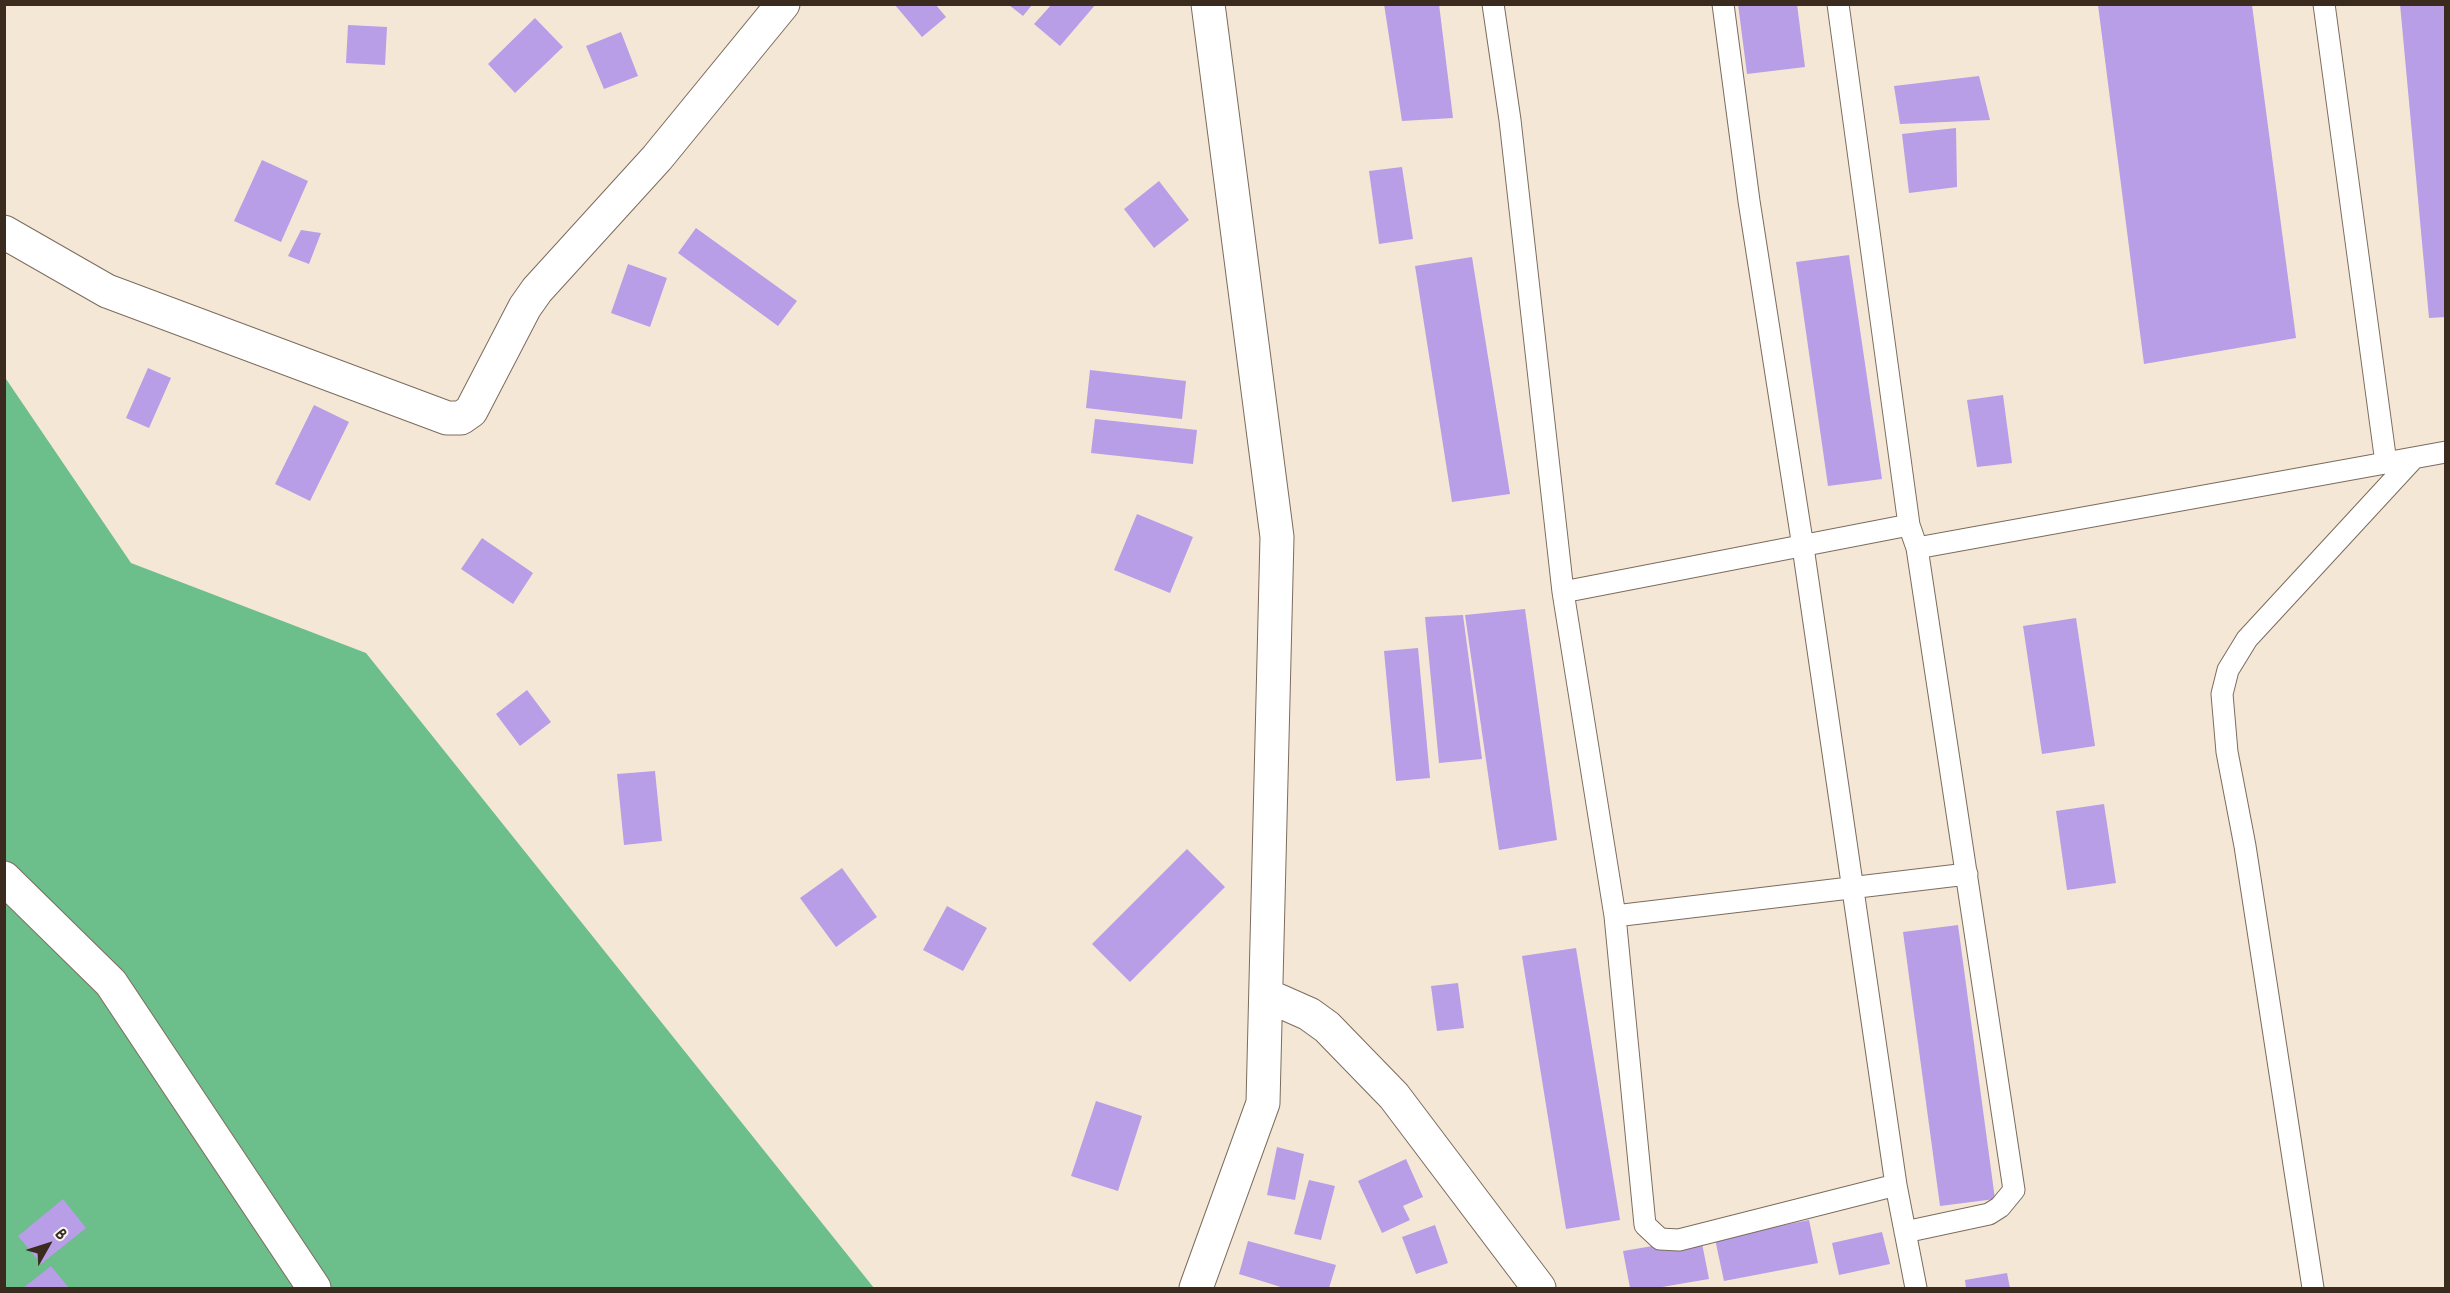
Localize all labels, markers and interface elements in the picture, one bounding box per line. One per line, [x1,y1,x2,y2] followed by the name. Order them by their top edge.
[18,1215,78,1275] north arrow
[51,1224,73,1244] text: B

